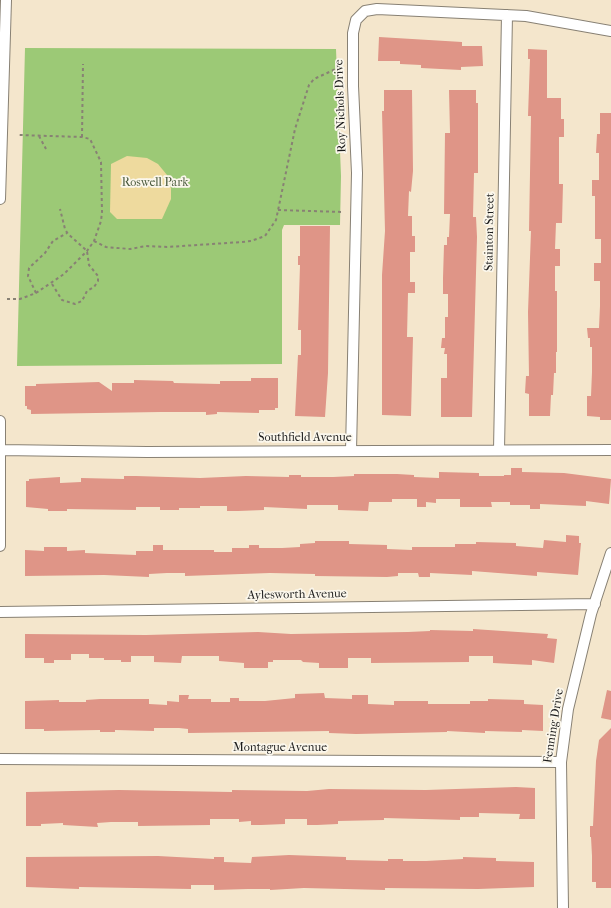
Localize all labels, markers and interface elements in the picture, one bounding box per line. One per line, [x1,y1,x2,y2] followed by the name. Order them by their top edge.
[332,59,350,153] street label: Roy Nichols Drive
[122,176,188,190] park label: Roswell Park
[482,193,498,271] street label: Stainton Street
[258,431,352,445] street label: Southfield Avenue
[247,587,347,603] street label: Aylesworth Avenue
[541,688,567,764] street label: Fenning Drive
[233,741,327,755] street label: Montague Avenue

